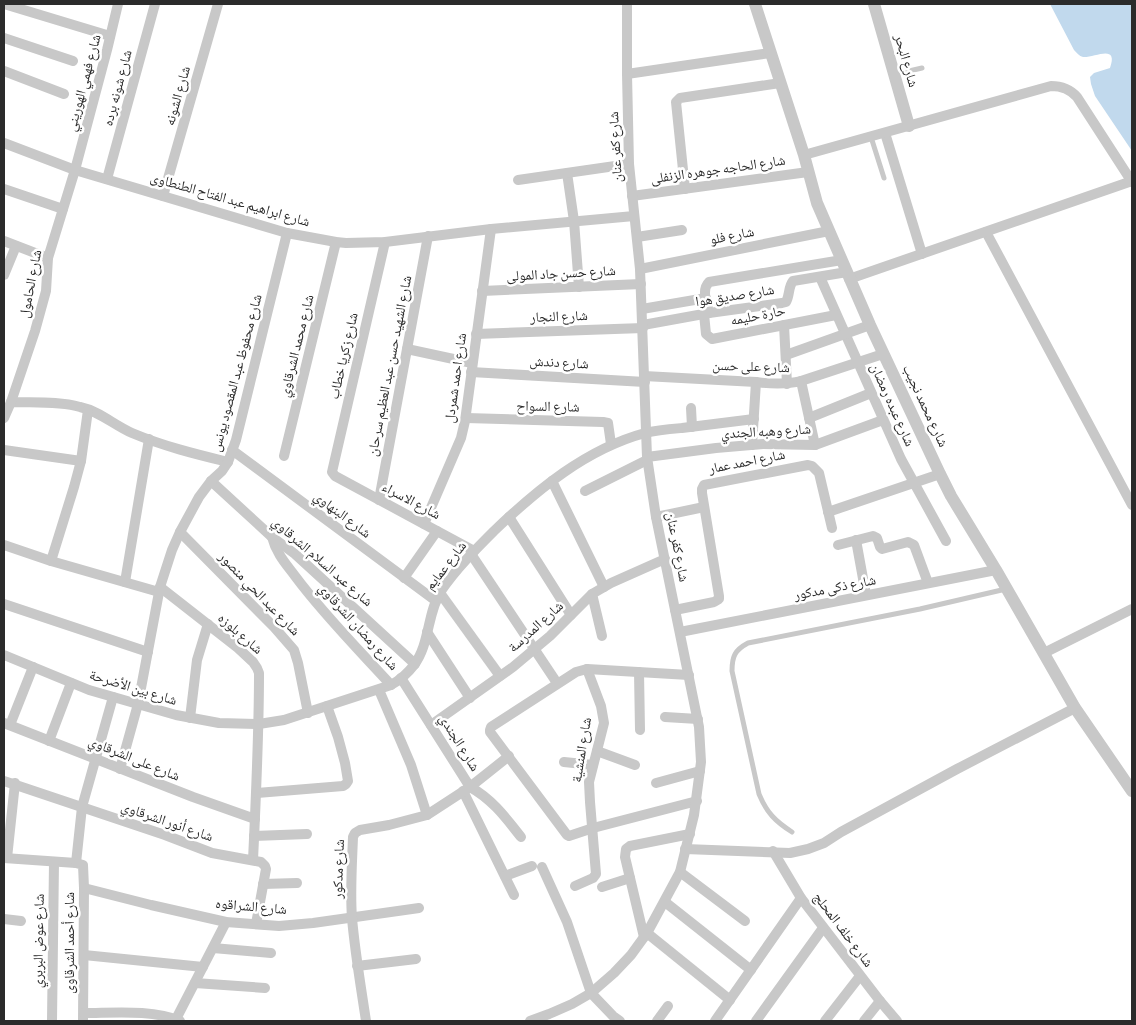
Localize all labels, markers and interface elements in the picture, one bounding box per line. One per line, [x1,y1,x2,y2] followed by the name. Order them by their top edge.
[890,32,920,90] street label: شارع البحر
[64,33,107,134] street label: شارع فهمي الهوريني
[101,48,137,128] street label: شارع شونه برده
[163,65,195,128] street label: شارع الشونه
[607,111,627,183] street label: شارع كفر عنان
[650,154,787,188] street label: شارع الحاجه جوهره الزنفلى
[148,170,311,231] street label: شارع ابراهيم عبد الفتاح الطنطاوى
[709,225,756,249] street label: شارع فلو
[18,249,46,320] street label: شارع الحامول
[506,264,616,286] street label: شارع حسن جاد المولى
[366,274,416,458] street label: شارع الشهيد حسن عبد العظيم سرحان
[695,283,776,311] street label: شارع صديق هوا
[209,293,267,454] street label: شارع محفوظ عبد المقصود يونس
[277,293,320,400] street label: شارع محمد الشرقاوي
[729,304,787,329] street label: حارة حليمه
[529,309,588,327] street label: شارع النجار
[327,311,363,401] street label: شارع زكريا خطاب
[443,332,471,424] street label: شارع احمد شمردل
[529,354,589,374] street label: شارع دندش
[712,359,790,377] street label: شارع على حسن
[866,361,917,449] street label: شارع عبده رمضان
[898,363,950,450] street label: شارع محمد نجيب
[516,399,580,417] street label: شارع السواح
[721,423,812,445] street label: شارع وهبه الجندي
[707,448,787,478] street label: شارع احمد عمار
[379,480,442,524] street label: شارع الاسراء
[309,489,373,544] street label: شارع البنهاوي
[661,511,691,584] street label: شارع كفر عنان
[267,515,375,612] street label: شارع عبد السلام الشرقاوي
[423,539,471,594] street label: شارع عمايم
[213,549,302,641] street label: شارع عبد الحي منصور
[792,573,878,605] street label: شارع ذكى مدكور
[313,581,401,676] street label: شارع رمضان الشرقاوي
[506,599,568,657] street label: شارع المدرسة
[214,611,265,658] street label: شارع بلوزه
[87,668,178,710] street label: شارع بين الأضرحة
[433,712,482,776] street label: شارع الجندي
[570,716,596,784] street label: شارع المنشية
[85,734,182,787] street label: شارع على الشرقاوي
[118,798,215,848] street label: شارع أنور الشرقاوي
[331,839,349,900] street label: شارع مدكور
[809,890,875,971] street label: شارع خلف المحلج
[61,892,79,994] street label: شارع أحمد الشرقاوى
[31,894,50,988] street label: شارع عوض البربري
[215,897,287,919] street label: شارع الشراقوه

